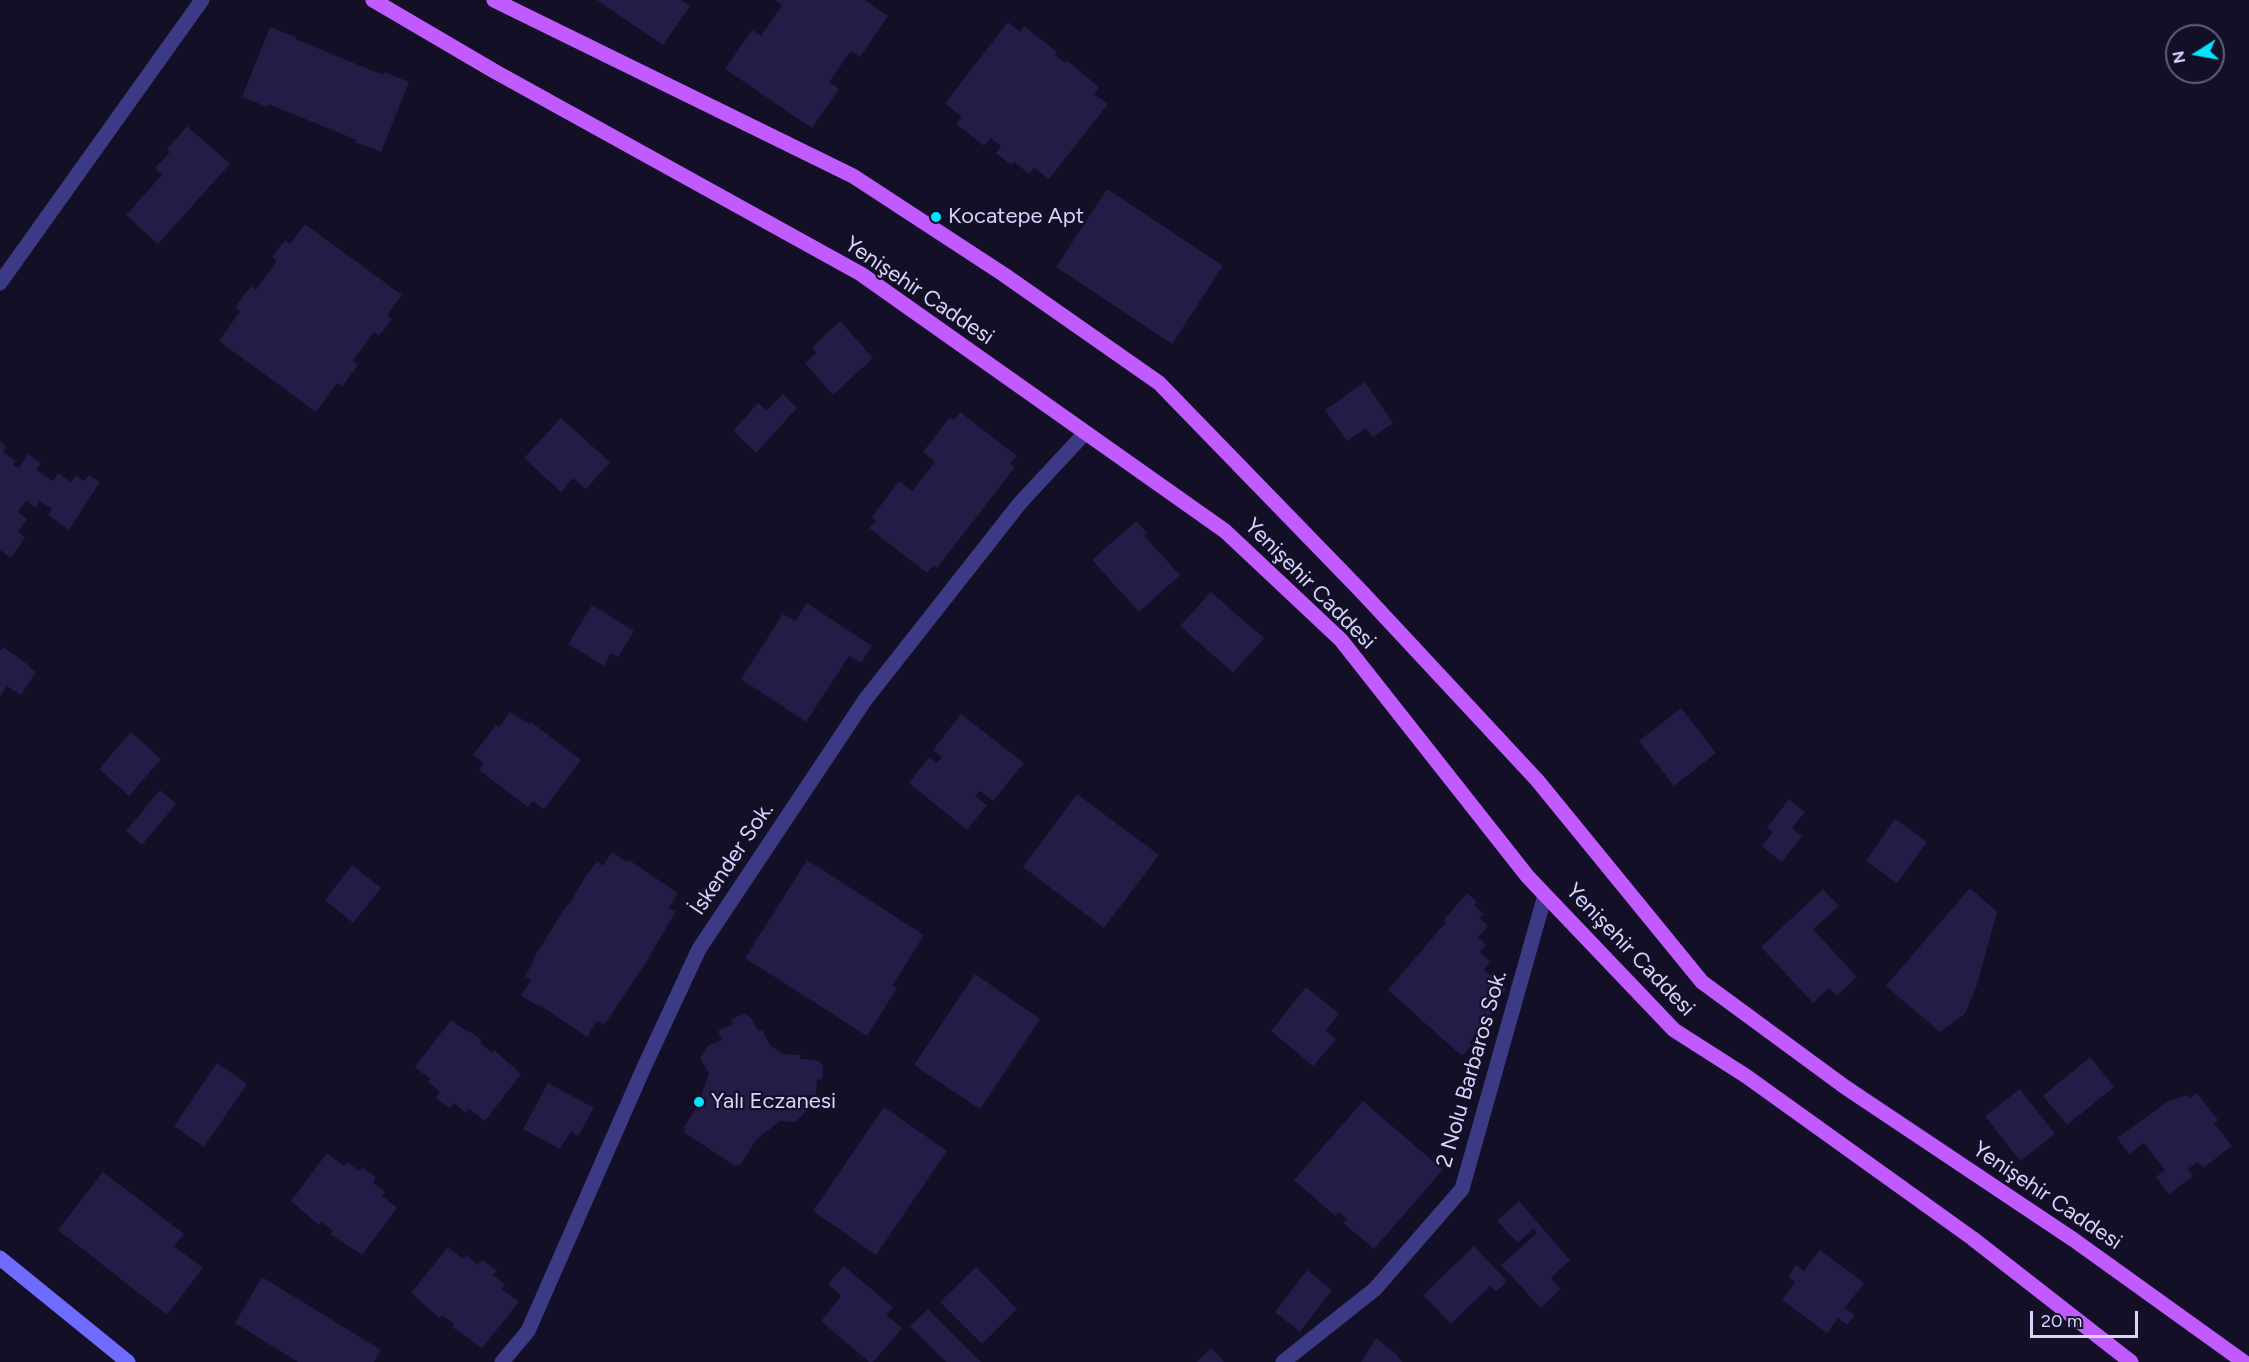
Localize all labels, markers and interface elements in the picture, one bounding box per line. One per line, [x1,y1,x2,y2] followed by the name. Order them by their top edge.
[2165,24,2225,84] north arrow
[2168,49,2189,65] text: N
[948,204,1084,230] place label: Kocatepe Apt
[929,210,943,224] marker: Kocatepe Apt
[839,231,999,351] street label: Yenişehir Caddesi
[1239,513,1381,655] street label: Yenişehir Caddesi
[685,798,779,920] street label: İskender Sok.
[1560,878,1700,1022] street label: Yenişehir Caddesi
[1431,967,1513,1171] street label: 2 Nolu Barbaros Sok.
[711,1089,836,1115] place label: Yalı Eczanesi
[692,1095,706,1109] marker: Yalı Eczanesi
[1967,1136,2127,1256] street label: Yenişehir Caddesi
[2033,1299,2141,1337] scale bar
[2041,1310,2082,1332] text: 20 m

